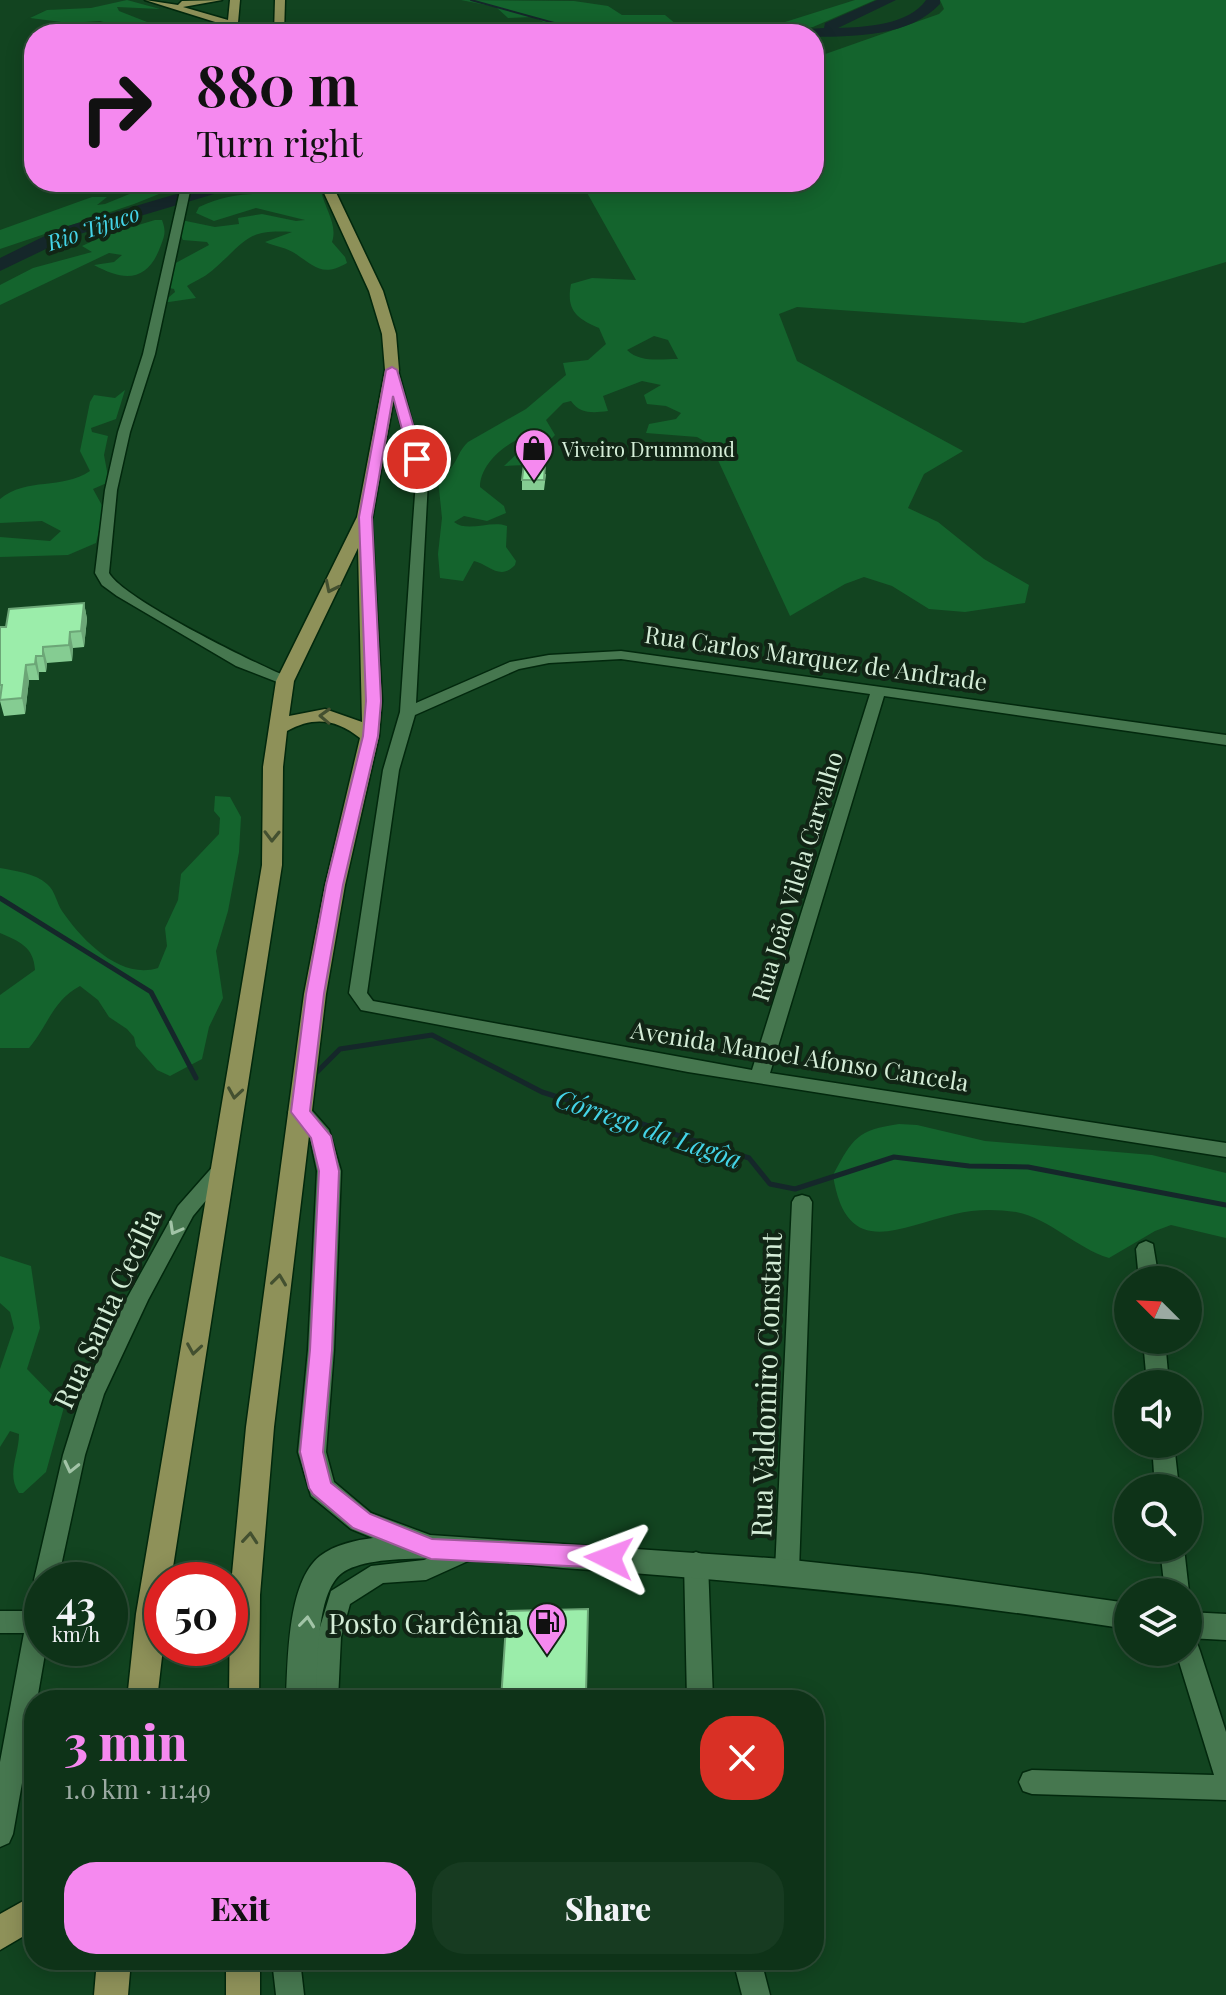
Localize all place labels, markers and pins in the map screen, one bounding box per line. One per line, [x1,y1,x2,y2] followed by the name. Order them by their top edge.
[383,425,451,493] pin
[513,427,555,482] shop icon: Viveiro Drummond
[561,435,735,462] place label: Viveiro Drummond
[526,1601,568,1656] fuel station icon: Posto Gardênia
[328,1604,519,1641] place label: Posto Gardênia

